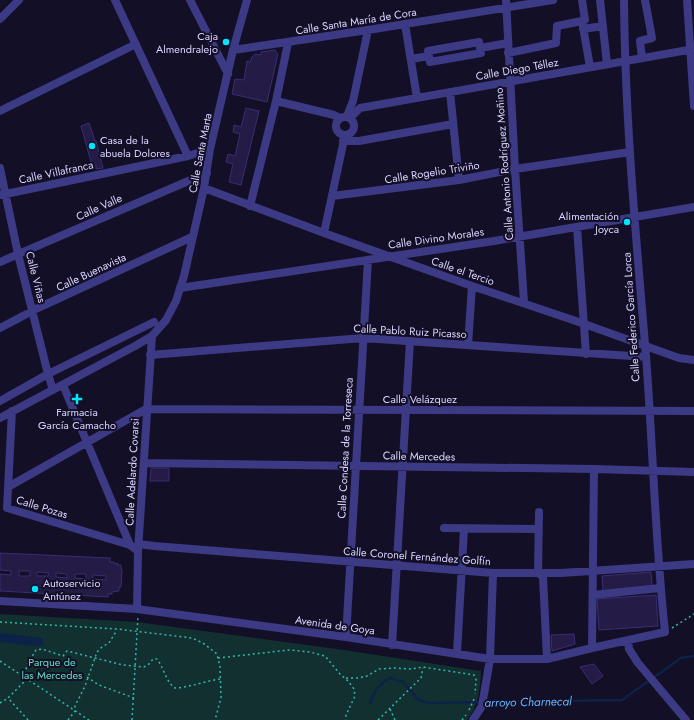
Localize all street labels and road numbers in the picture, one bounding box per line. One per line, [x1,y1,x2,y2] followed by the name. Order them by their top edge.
[294,4,418,38] street label: Calle Santa María de Cora
[474,54,560,84] street label: Calle Diego Téllez
[491,87,517,241] street label: Calle Antonio Rodríguez Moñino
[184,112,216,194] street label: Calle Santa Marta
[17,156,95,188] street label: Calle Villafranca
[383,157,481,187] street label: Calle Rogelio Triviño
[73,190,125,224] street label: Calle Valle
[387,223,485,253] street label: Calle Divino Morales
[53,249,129,295] street label: Calle Buenavista
[22,250,50,305] street label: Calle Viñas
[618,252,644,382] street label: Calle Federico García Lorca
[429,253,497,289] street label: Calle el Tercio
[353,320,467,342] street label: Calle Pablo Ruiz Picasso
[333,377,357,519] street label: Calle Condesa de la Torreseca
[383,391,457,407] street label: Calle Velázquez
[121,418,143,526] street label: Calle Adelardo Covarsi
[383,447,456,465] street label: Calle Mercedes
[14,492,70,523] street label: Calle Pozas
[343,543,491,569] street label: Calle Coronel Fernández Golfín
[294,611,376,639] street label: Avenida de Goya

